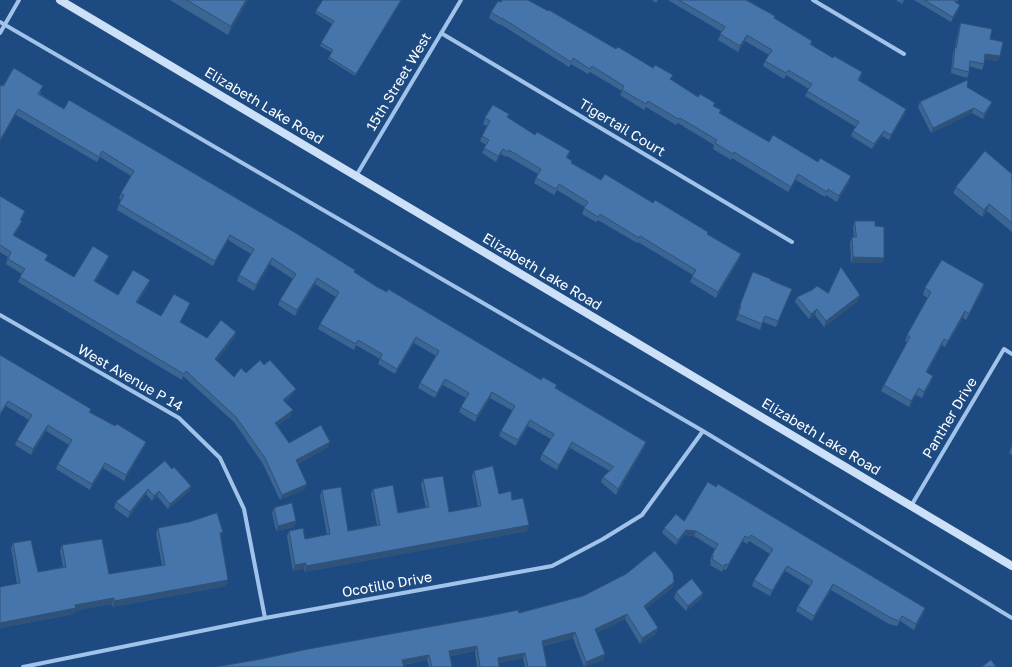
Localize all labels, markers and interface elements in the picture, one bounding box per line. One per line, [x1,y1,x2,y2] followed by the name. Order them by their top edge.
[363,30,435,134] street label: 15th Street West
[201,64,327,148] street label: Elizabeth Lake Road
[576,96,668,160] street label: Tigertail Court
[479,230,605,314] street label: Elizabeth Lake Road
[75,341,185,415] street label: West Avenue P 14
[919,375,981,461] street label: Panther Drive
[758,395,884,479] street label: Elizabeth Lake Road
[341,569,433,601] street label: Ocotillo Drive

